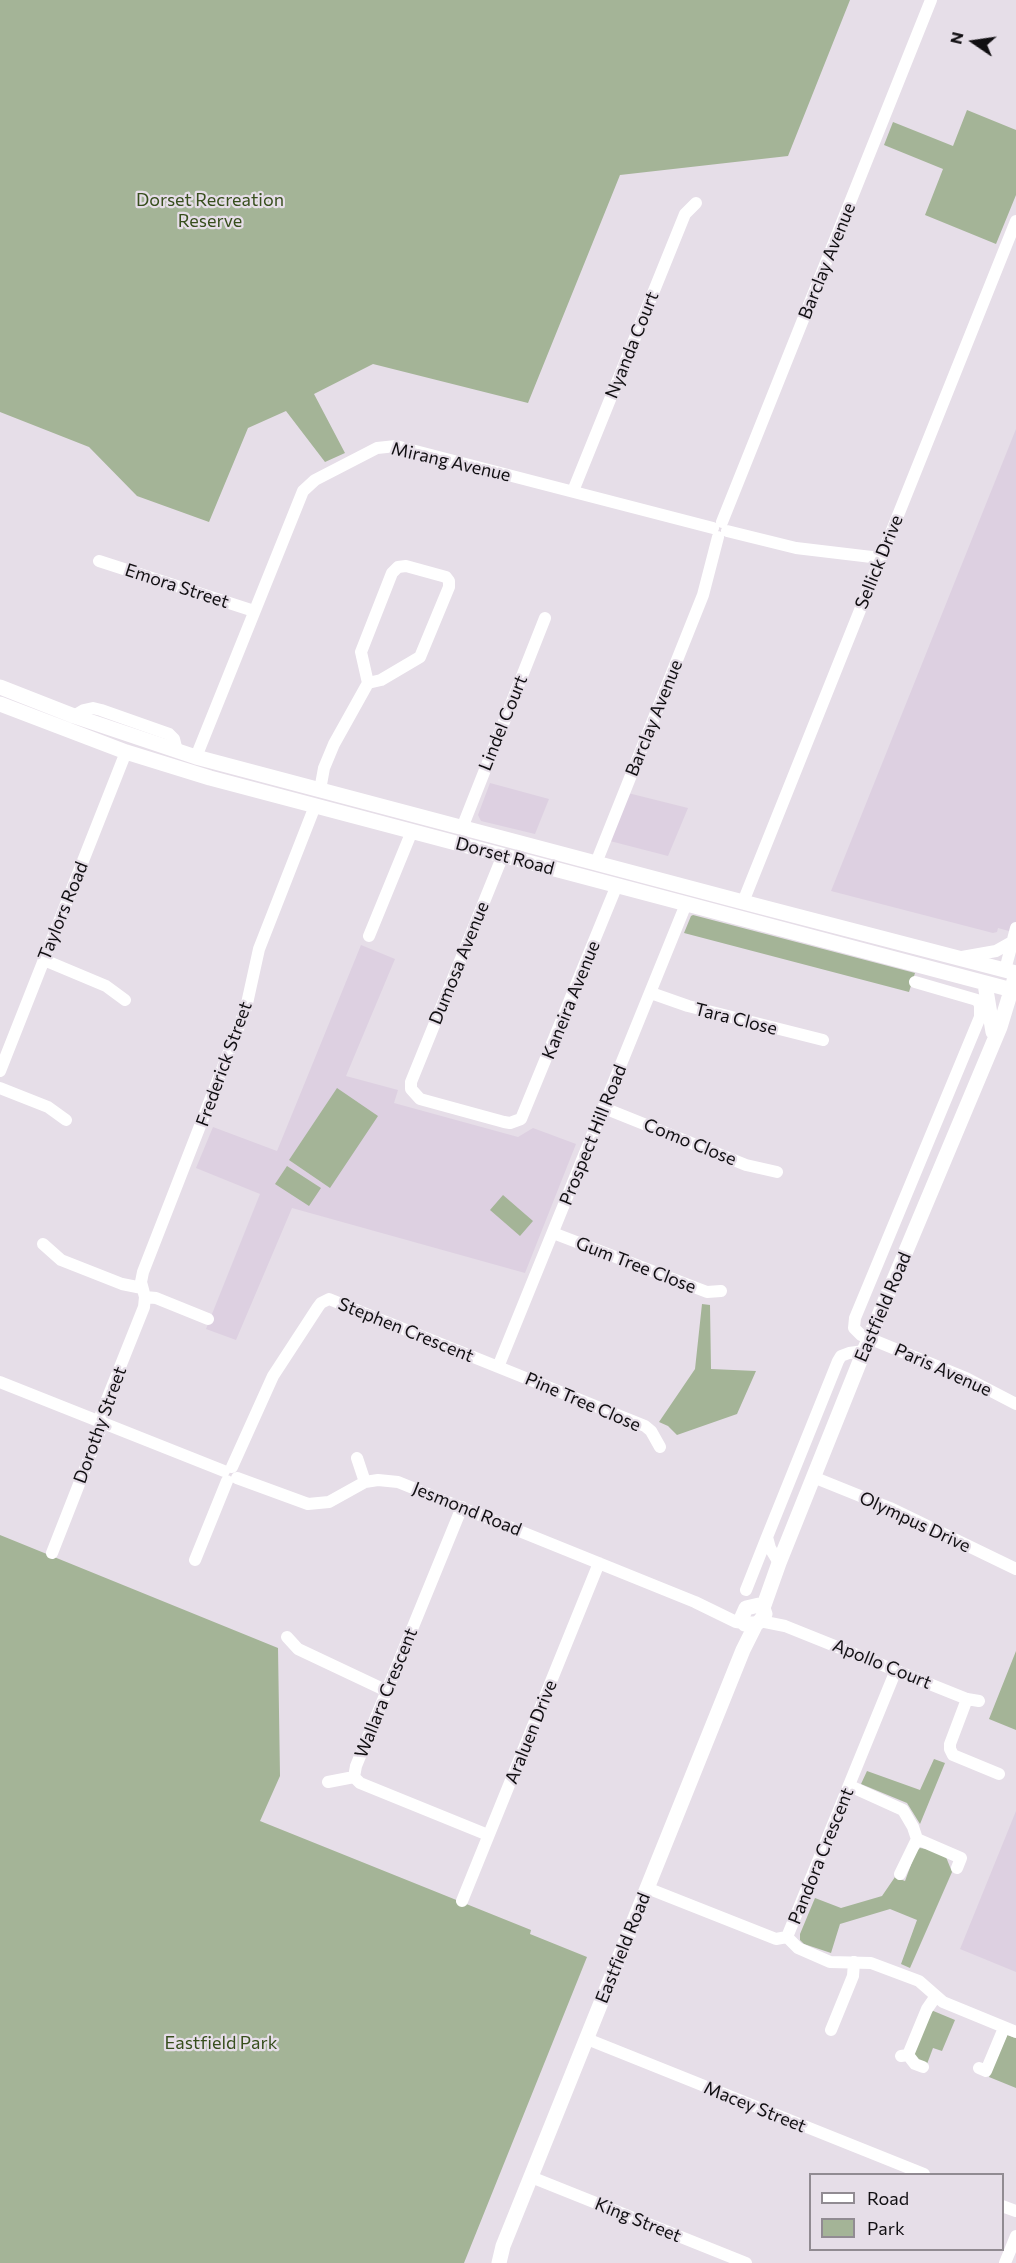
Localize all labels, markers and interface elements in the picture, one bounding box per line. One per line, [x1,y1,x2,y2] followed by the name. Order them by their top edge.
[944,12,1004,72] north arrow
[945,30,967,46] text: N
[136,189,284,232] park label: Dorset Recreation Reserve
[794,200,860,322] street label: Barclay Avenue
[601,288,663,402] street label: Nyanda Court
[389,438,513,486] street label: Mirang Avenue
[850,512,908,612] street label: Sellick Drive
[122,559,232,613] street label: Emora Street
[621,657,687,779] street label: Barclay Avenue
[474,672,532,774] street label: Lindel Court
[453,832,557,880] street label: Dorset Road
[33,859,93,963] street label: Taylors Road
[425,898,493,1028] street label: Dumosa Avenue
[537,938,605,1062] street label: Kaneira Avenue
[692,998,780,1040] street label: Tara Close
[191,999,257,1129] street label: Frederick Street
[555,1062,631,1208] street label: Prospect Hill Road
[640,1114,740,1170] street label: Como Close
[573,1232,699,1298] street label: Gum Tree Close
[850,1249,916,1365] street label: Eastfield Road
[335,1293,477,1367] street label: Stephen Crescent
[891,1339,995,1401] street label: Paris Avenue
[69,1364,131,1486] street label: Dorothy Street
[522,1368,644,1436] street label: Pine Tree Close
[409,1477,525,1541] street label: Jesmond Road
[856,1487,974,1557] street label: Olympus Drive
[350,1625,422,1761] street label: Wallara Crescent
[829,1634,935,1694] street label: Apollo Court
[500,1677,562,1787] street label: Araluen Drive
[784,1785,858,1927] street label: Pandora Crescent
[591,1890,655,2006] street label: Eastfield Road
[165,2032,277,2054] park label: Eastfield Park
[701,2077,809,2137] street label: Macey Street
[809,2173,1004,2251] legend
[867,2187,909,2209] text: Road
[592,2193,684,2247] street label: King Street
[867,2217,905,2239] text: Park

